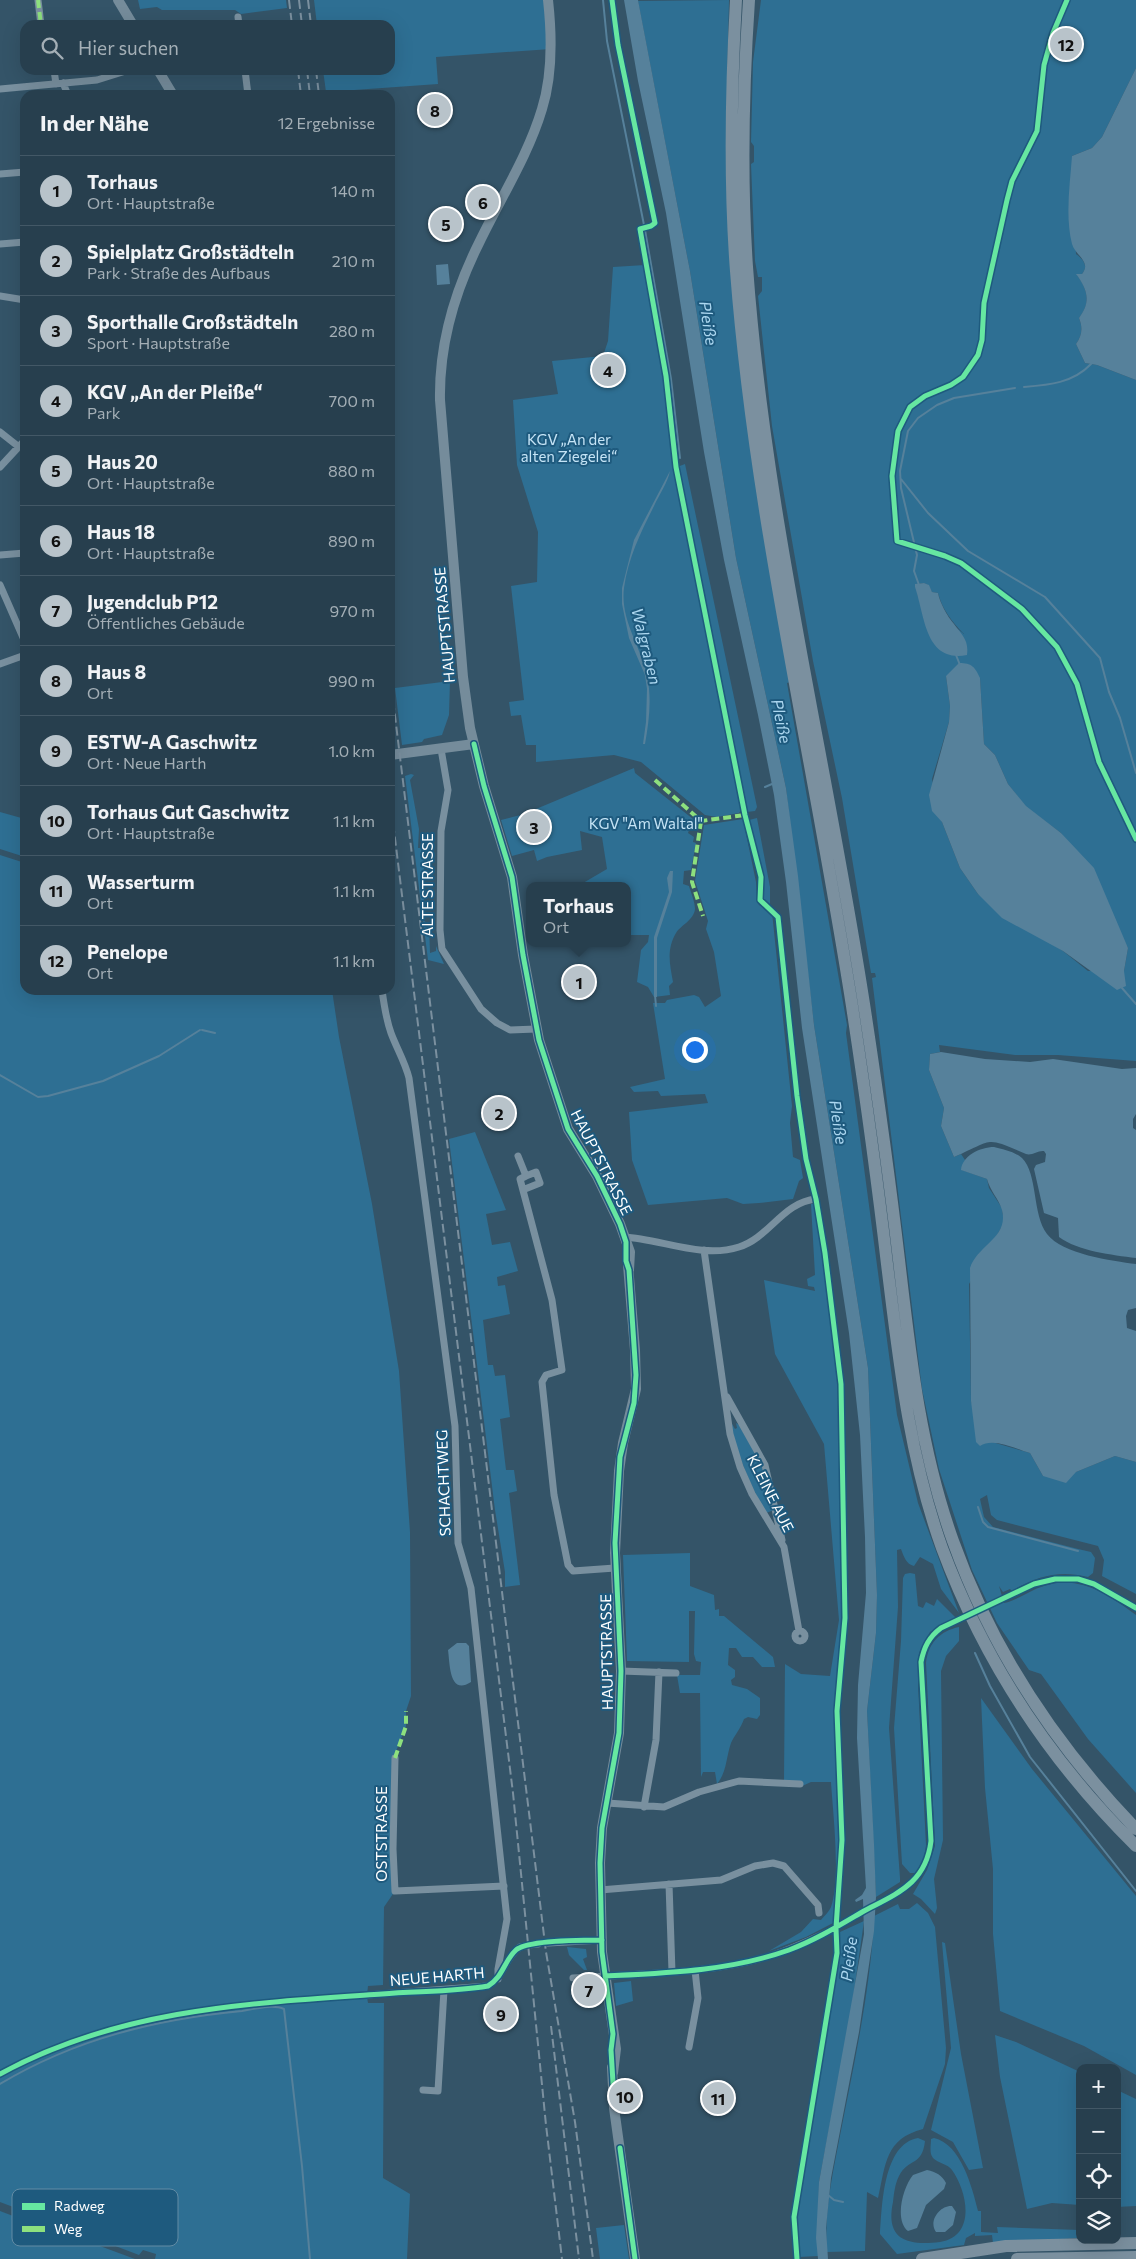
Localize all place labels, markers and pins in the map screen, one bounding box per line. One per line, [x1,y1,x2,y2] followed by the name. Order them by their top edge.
[1050,25,1082,63] pin: 12
[419,91,451,129] pin: 8
[467,183,499,221] pin: 6
[430,205,462,243] pin: 5
[592,351,624,389] pin: 4
[518,808,550,846] pin: 3
[563,963,595,1001] pin: 1
[483,1094,515,1132] pin: 2
[573,1971,605,2009] pin: 7
[485,1995,517,2033] pin: 9
[609,2077,641,2115] pin: 10
[702,2079,734,2117] pin: 11

